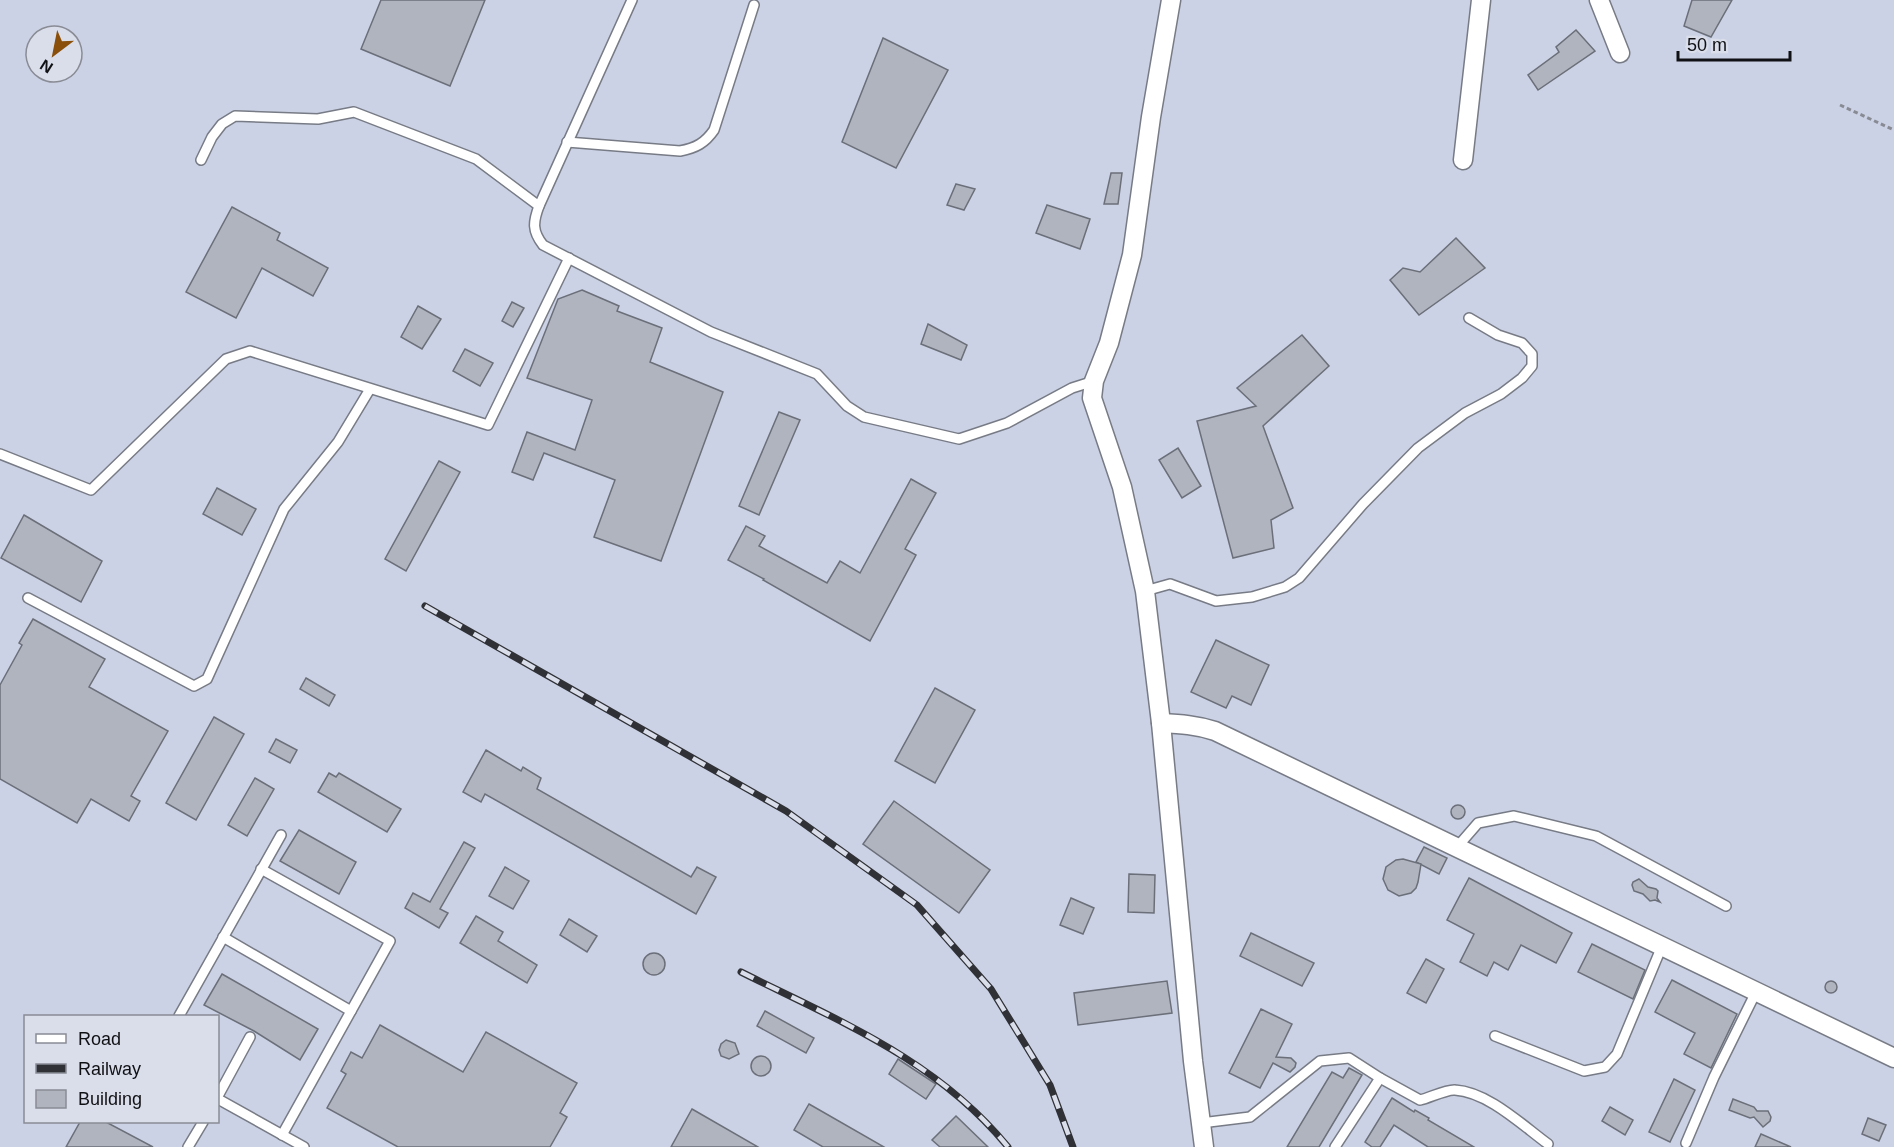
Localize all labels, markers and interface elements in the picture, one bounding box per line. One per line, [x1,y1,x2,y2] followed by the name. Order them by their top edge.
[24,24,84,84] north arrow
[1678,24,1790,62] scale bar
[1687,35,1727,55] text: 50 m
[37,56,56,77] text: N
[24,1015,219,1123] legend
[78,1029,121,1049] text: Road
[78,1059,141,1079] text: Railway
[78,1089,142,1109] text: Building

